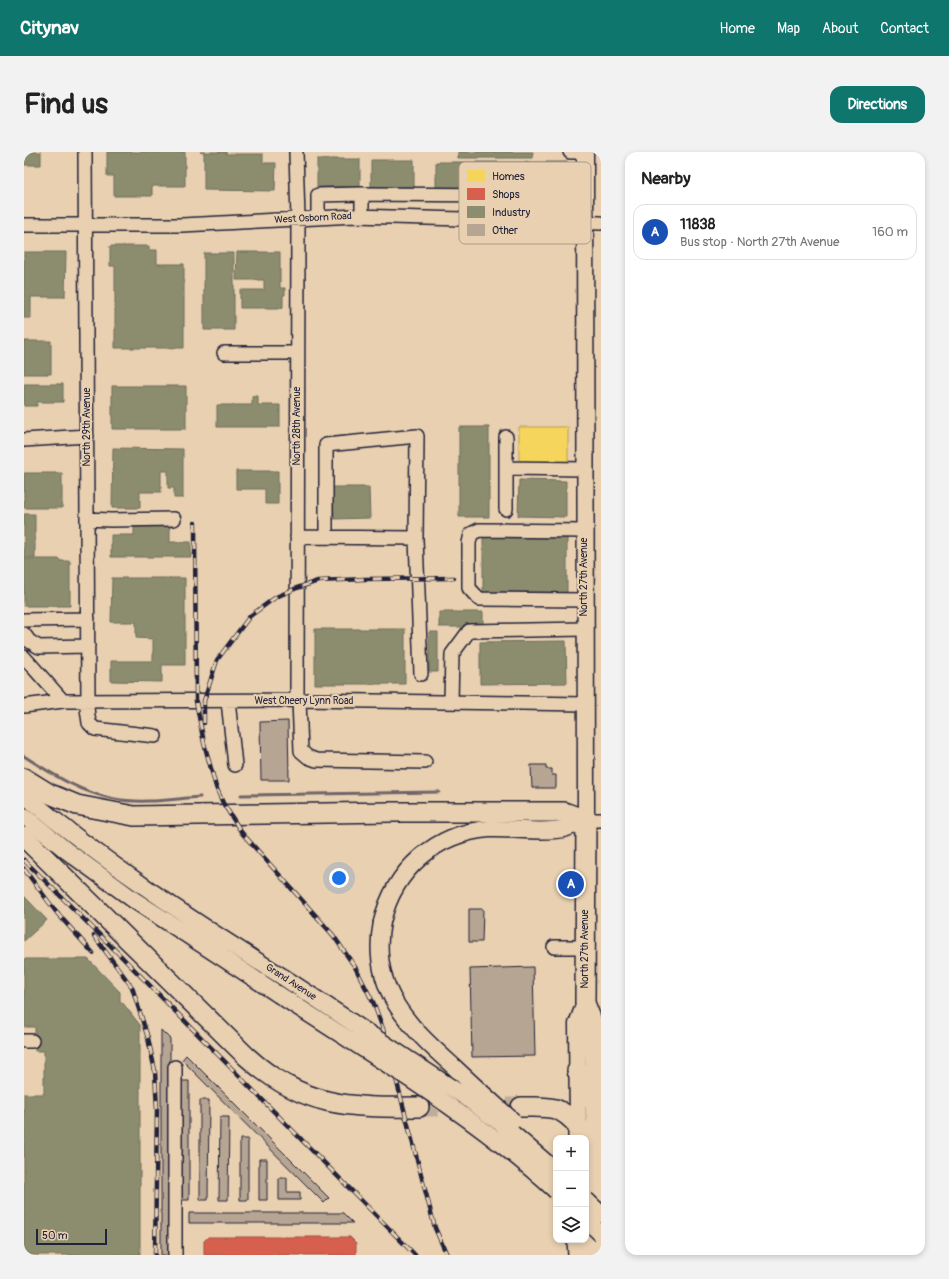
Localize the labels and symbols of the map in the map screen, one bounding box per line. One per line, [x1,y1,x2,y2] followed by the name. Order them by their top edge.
[459,162,591,244] legend
[492,170,525,183] text: Homes
[492,188,520,201] text: Shops
[492,206,531,219] text: Industry
[274,210,352,226] street label: West Osborn Road
[492,224,518,237] text: Other
[81,387,93,466] street label: North 29th Avenue
[291,387,303,465] street label: North 28th Avenue
[578,537,590,617] street label: North 27th Avenue
[255,695,354,707] street label: West Cheery Lynn Road
[329,868,349,888] your location
[558,869,584,899] pin: A
[579,909,591,989] street label: North 27th Avenue
[263,961,319,1003] street label: Grand Avenue
[36,1227,107,1246] scale bar

